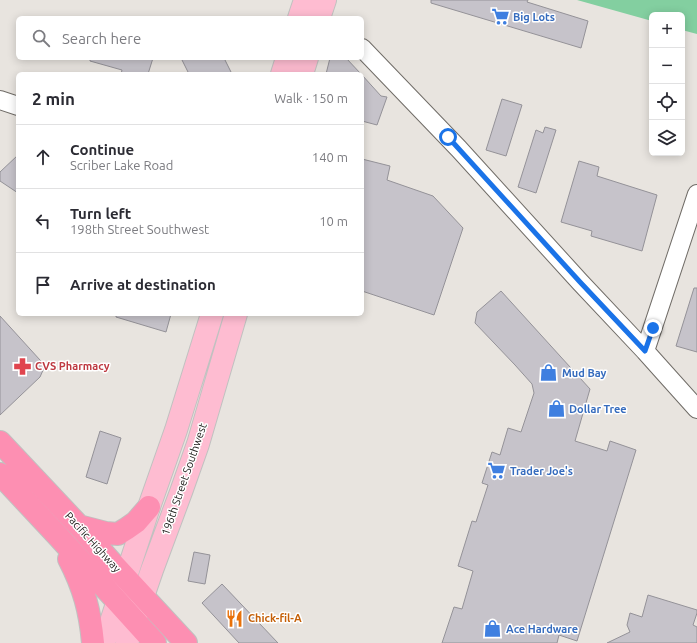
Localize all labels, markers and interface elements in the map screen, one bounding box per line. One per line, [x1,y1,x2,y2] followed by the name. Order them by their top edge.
[490,7,510,27] supermarket icon: Big Lots
[513,11,555,23] place label: Big Lots
[649,12,685,156] map controls
[649,12,685,48] button: +
[16,16,364,60] search box
[30,27,52,49] icon: search
[62,30,141,47] text: Search here
[649,48,685,84] button: −
[649,84,685,120] button: locate
[32,89,75,108] text: 2 min
[274,91,348,105] text: Walk · 150 m
[649,120,685,156] button: layers
[439,128,457,146] route start
[70,141,134,158] text: Continue
[32,146,54,168] icon: ahead
[312,150,348,164] text: 140 m
[70,158,173,172] text: Scriber Lake Road
[70,205,131,222] text: Turn left
[32,210,54,232] icon: left
[319,214,348,228] text: 10 m
[70,222,209,236] text: 198th Street Southwest
[32,274,54,296] icon: arrive
[70,276,216,293] text: Arrive at destination
[644,319,662,337] route end
[12,356,32,376] pharmacy icon: CVS Pharmacy
[35,360,110,372] place label: CVS Pharmacy
[539,363,559,383] shop icon: Mud Bay
[562,367,607,379] place label: Mud Bay
[546,399,566,419] shop icon: Dollar Tree
[569,403,627,415] place label: Dollar Tree
[159,421,209,537] street label: 196th Street Southwest
[487,461,507,481] supermarket icon: Trader Joe's
[510,465,573,477] place label: Trader Joe's
[63,509,124,575] street label: Pacific Highway
[225,608,245,628] restaurant icon: Chick-fil-A
[248,612,302,624] place label: Chick-fil-A
[483,619,503,639] shop icon: Ace Hardware
[506,623,578,635] place label: Ace Hardware

